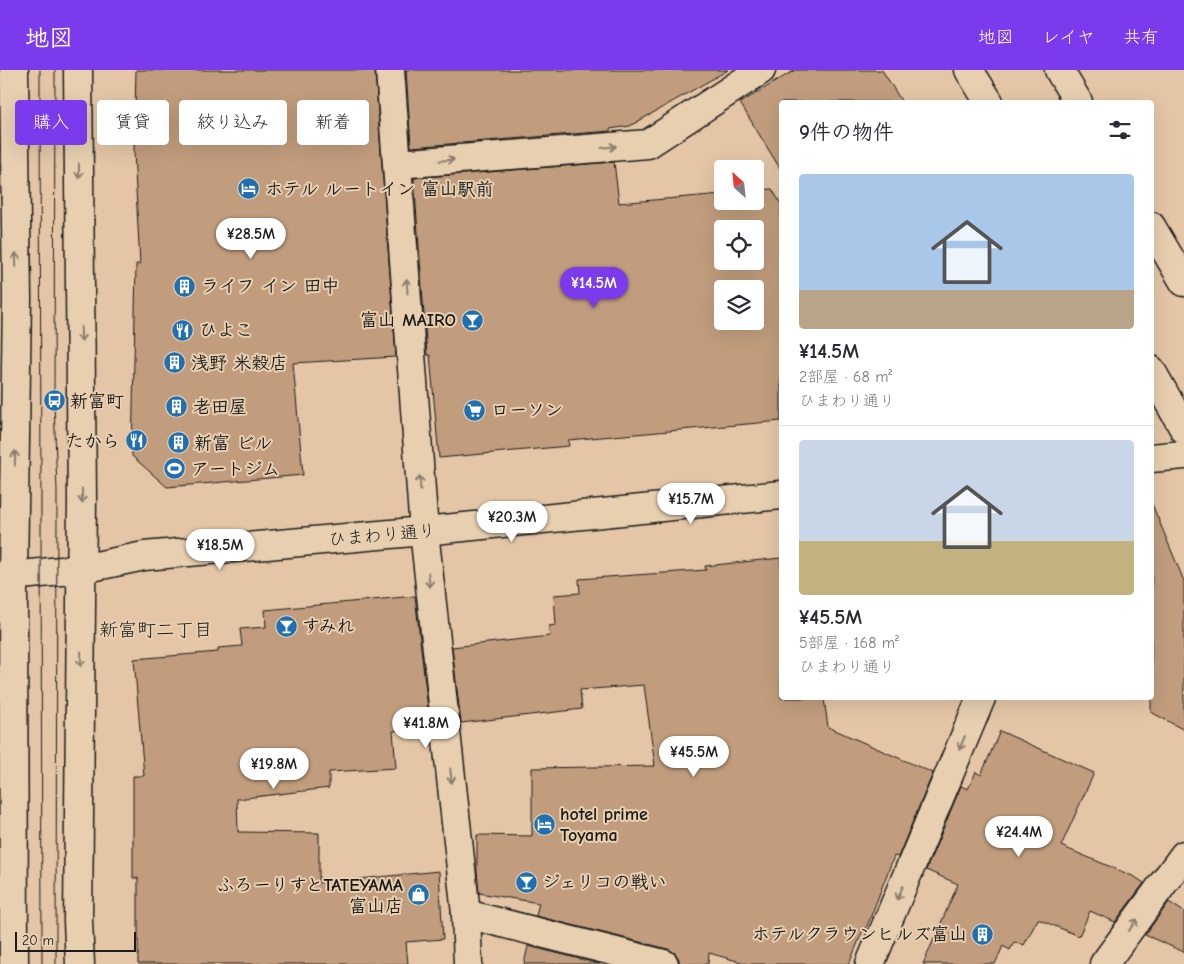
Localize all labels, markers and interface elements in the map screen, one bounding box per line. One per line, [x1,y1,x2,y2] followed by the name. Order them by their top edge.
[25,24,73,52] text: 地図
[978,27,1014,48] text: 地図
[1042,27,1095,48] text: レイヤ
[1123,27,1159,48] text: 共有
[15,100,87,145] chip: 購入
[97,100,169,145] chip: 賃貸
[179,100,287,145] chip: 絞り込み
[297,100,369,145] chip: 新着
[1106,116,1134,144] icon: filters
[799,120,894,144] text: 9件の物件
[600,142,616,152] one-way arrow
[438,156,454,165] one-way arrow
[714,160,764,210] north arrow
[714,160,764,330] map controls
[74,162,84,179] one-way arrow
[237,177,261,201] hotel icon: ホテル ルートイン 富山駅前
[265,179,493,200] place label: ホテル ルートイン 富山駅前
[922,207,1012,297] icon: home
[210,218,292,260] pin: ¥28.5M
[714,220,764,270] button: locate
[227,225,275,243] text: ¥28.5M
[12,252,21,268] one-way arrow
[553,266,635,309] pin: ¥14.5M
[173,274,197,298] building icon: ライフ イン 田中
[571,274,617,292] text: ¥14.5M
[201,276,339,297] place label: ライフ イン 田中
[402,278,411,294] one-way arrow
[714,280,764,330] button: layers
[460,308,484,332] bar icon: 富山 MAIRO
[360,310,456,331] place label: 富山 MAIRO
[171,318,195,342] restaurant icon: ひよこ
[199,320,253,341] place label: ひよこ
[76,325,86,341] one-way arrow
[799,339,859,363] text: ¥14.5M
[163,351,187,375] building icon: 浅野 米穀店
[191,353,287,374] place label: 浅野 米穀店
[799,368,892,386] text: 2部屋 · 68 m²
[42,389,66,413] bus stop icon: 新富町
[70,391,124,412] place label: 新富町
[799,392,895,410] text: ひまわり通り
[165,395,189,419] building icon: 老田屋
[193,397,247,418] place label: 老田屋
[463,398,487,422] supermarket icon: ローソン
[491,400,563,421] place label: ローソン
[124,429,148,453] restaurant icon: たから
[66,431,120,452] place label: たから
[166,431,190,455] building icon: 新富 ビル
[194,433,272,454] place label: 新富 ビル
[10,450,20,466] one-way arrow
[163,457,187,481] sports icon: アートジム
[191,459,280,480] place label: アートジム
[922,472,1012,562] icon: home
[416,475,425,491] one-way arrow
[650,482,732,525] pin: ¥15.7M
[77,488,87,504] one-way arrow
[668,490,714,508] text: ¥15.7M
[471,500,553,543] pin: ¥20.3M
[488,508,536,526] text: ¥20.3M
[327,520,437,551] street label: ひまわり通り
[179,528,261,571] pin: ¥18.5M
[197,536,243,554] text: ¥18.5M
[424,571,434,587] one-way arrow
[799,605,862,629] text: ¥45.5M
[274,614,298,638] bar icon: すみれ
[302,616,355,637] place label: すみれ
[99,619,213,641] district label: 新富町二丁目
[799,634,899,652] text: 5部屋 · 168 m²
[76,650,86,666] one-way arrow
[799,658,895,676] text: ひまわり通り
[385,706,467,749] pin: ¥41.8M
[403,714,449,732] text: ¥41.8M
[956,735,965,750] one-way arrow
[653,736,735,778] pin: ¥45.5M
[670,743,718,761] text: ¥45.5M
[233,748,315,790] pin: ¥19.8M
[251,755,297,773] text: ¥19.8M
[446,768,455,784] one-way arrow
[560,804,648,846] place label: hotel prime Toyama
[532,812,556,836] hotel icon: hotel prime Toyama
[978,816,1060,858] pin: ¥24.4M
[996,823,1042,841] text: ¥24.4M
[514,870,538,894] bar icon: ジェリコの戦い
[542,872,667,893] place label: ジェリコの戦い
[217,875,403,917] place label: ふろーりすとTATEYAMA 富山店
[407,883,431,907] shop icon: ふろーりすとTATEYAMA 富山店
[894,885,904,900] one-way arrow
[1128,918,1138,932] one-way arrow
[971,922,995,946] building icon: ホテルクラウンヒルズ富山
[752,924,967,945] place label: ホテルクラウンヒルズ富山
[15,929,136,952] scale bar
[22,932,54,949] text: 20 m

